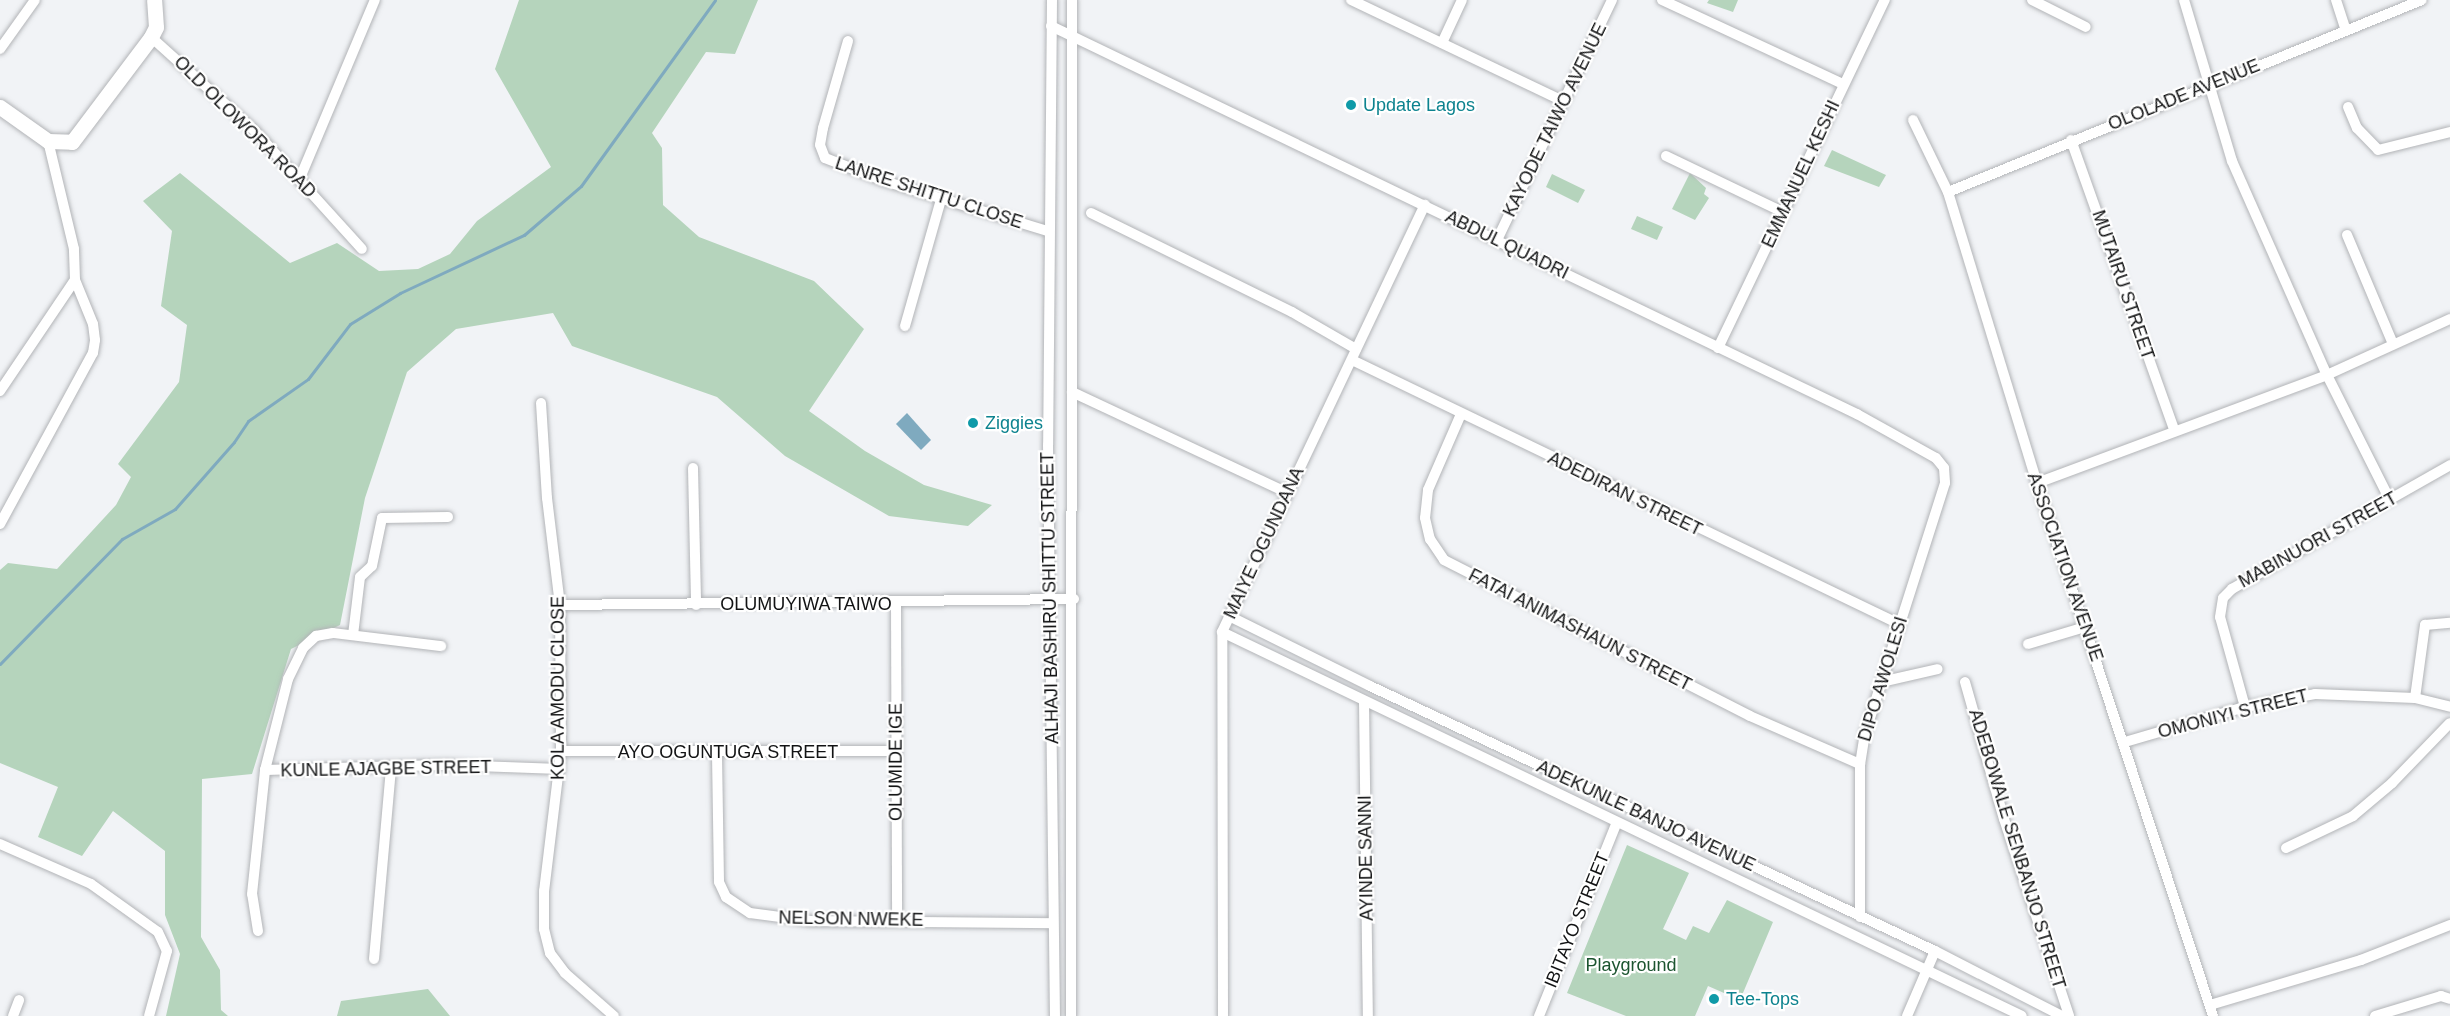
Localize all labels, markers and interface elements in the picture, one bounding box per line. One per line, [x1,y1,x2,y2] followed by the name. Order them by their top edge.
[1498,19,1612,221] street label: KAYODE TAIWO AVENUE
[169,51,321,203] street label: OLD OLOWORA ROAD
[2105,55,2263,135] street label: OLOLADE AVENUE
[1363,94,1475,116] place label: Update Lagos
[1757,96,1845,252] street label: EMMANUEL KESHI
[1344,98,1358,112] marker: Update Lagos
[832,152,1026,234] street label: LANRE SHITTU CLOSE
[1442,206,1572,284] street label: ABDUL QUADRI
[2087,207,2159,363] street label: MUTAIRU STREET
[985,412,1043,434] place label: Ziggies
[966,416,980,430] marker: Ziggies
[1544,447,1706,541] street label: ADEDIRAN STREET
[1037,452,1063,744] street label: ALHAJI BASHIRU SHITTU STREET
[1219,464,1309,622] street label: MAIYE OGUNDANA
[2022,469,2108,665] street label: ASSOCIATION AVENUE
[2235,487,2401,593] street label: MABINUORI STREET
[1464,564,1696,696] street label: FATAI ANIMASHAUN STREET
[720,593,892,615] street label: OLUMUYIWA TAIWO
[547,595,569,781] street label: KOLA AMODU CLOSE
[1854,614,1912,744] street label: DIPO AWOLESI
[2156,685,2310,743] street label: OMONIYI STREET
[885,703,907,821] street label: OLUMIDE IGE
[1964,707,2070,991] street label: ADEBOWALE SENBANJO STREET
[617,741,839,763] street label: AYO OGUNTUGA STREET
[280,756,492,782] street label: KUNLE AJAGBE STREET
[1533,756,1759,876] street label: ADEKUNLE BANJO AVENUE
[1354,795,1378,921] street label: AYINDE SANNI
[1540,849,1614,991] street label: IBITAYO STREET
[778,907,924,931] street label: NELSON NWEKE
[1585,954,1677,976] park label: Playground
[1726,988,1799,1010] place label: Tee-Tops
[1707,992,1721,1006] marker: Tee-Tops

